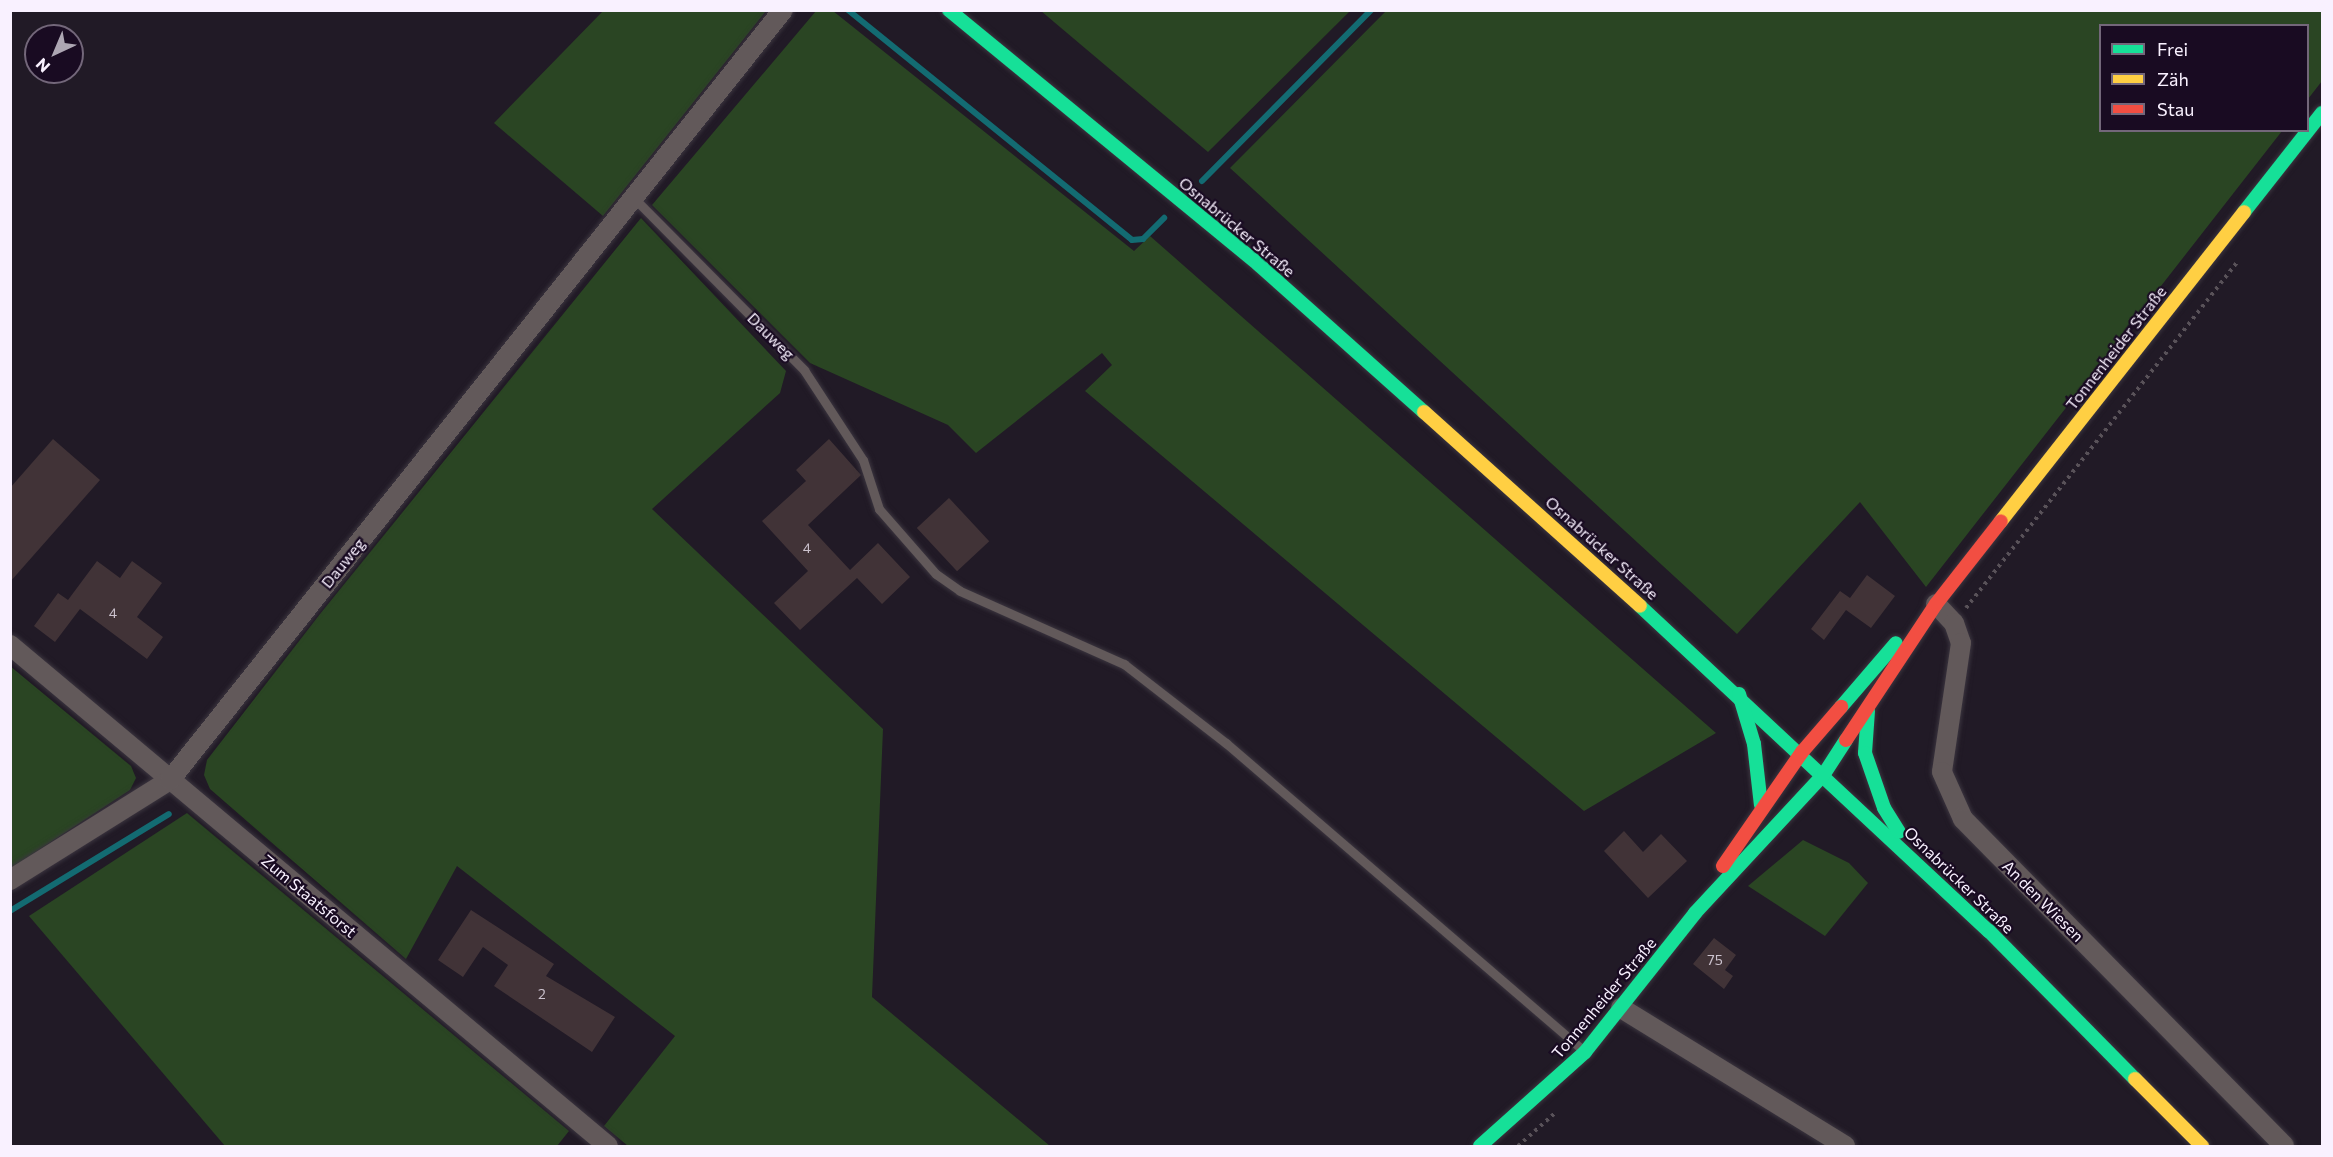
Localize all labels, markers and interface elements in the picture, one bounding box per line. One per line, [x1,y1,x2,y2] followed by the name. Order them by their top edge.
[24,24,84,84] north arrow
[2099,24,2309,132] legend
[2157,38,2188,60] text: Frei
[32,55,53,77] text: N
[2157,68,2189,90] text: Zäh
[2157,98,2194,120] text: Stau
[1175,173,1299,281] street label: Osnabrücker Straße
[2062,282,2170,414] street label: Tonnenheider Straße
[743,308,799,364] street label: Dauweg
[1542,492,1662,604] street label: Osnabrücker Straße
[317,534,369,592] street label: Dauweg
[803,540,811,556] house number: 4
[109,605,117,621] house number: 4
[1900,823,2018,937] street label: Osnabrücker Straße
[257,851,361,941] street label: Zum Staatsforst
[1998,856,2088,946] street label: An den Wiesen
[1548,934,1660,1062] street label: Tonnenheider Straße
[1707,952,1723,968] house number: 75
[538,986,546,1002] house number: 2

